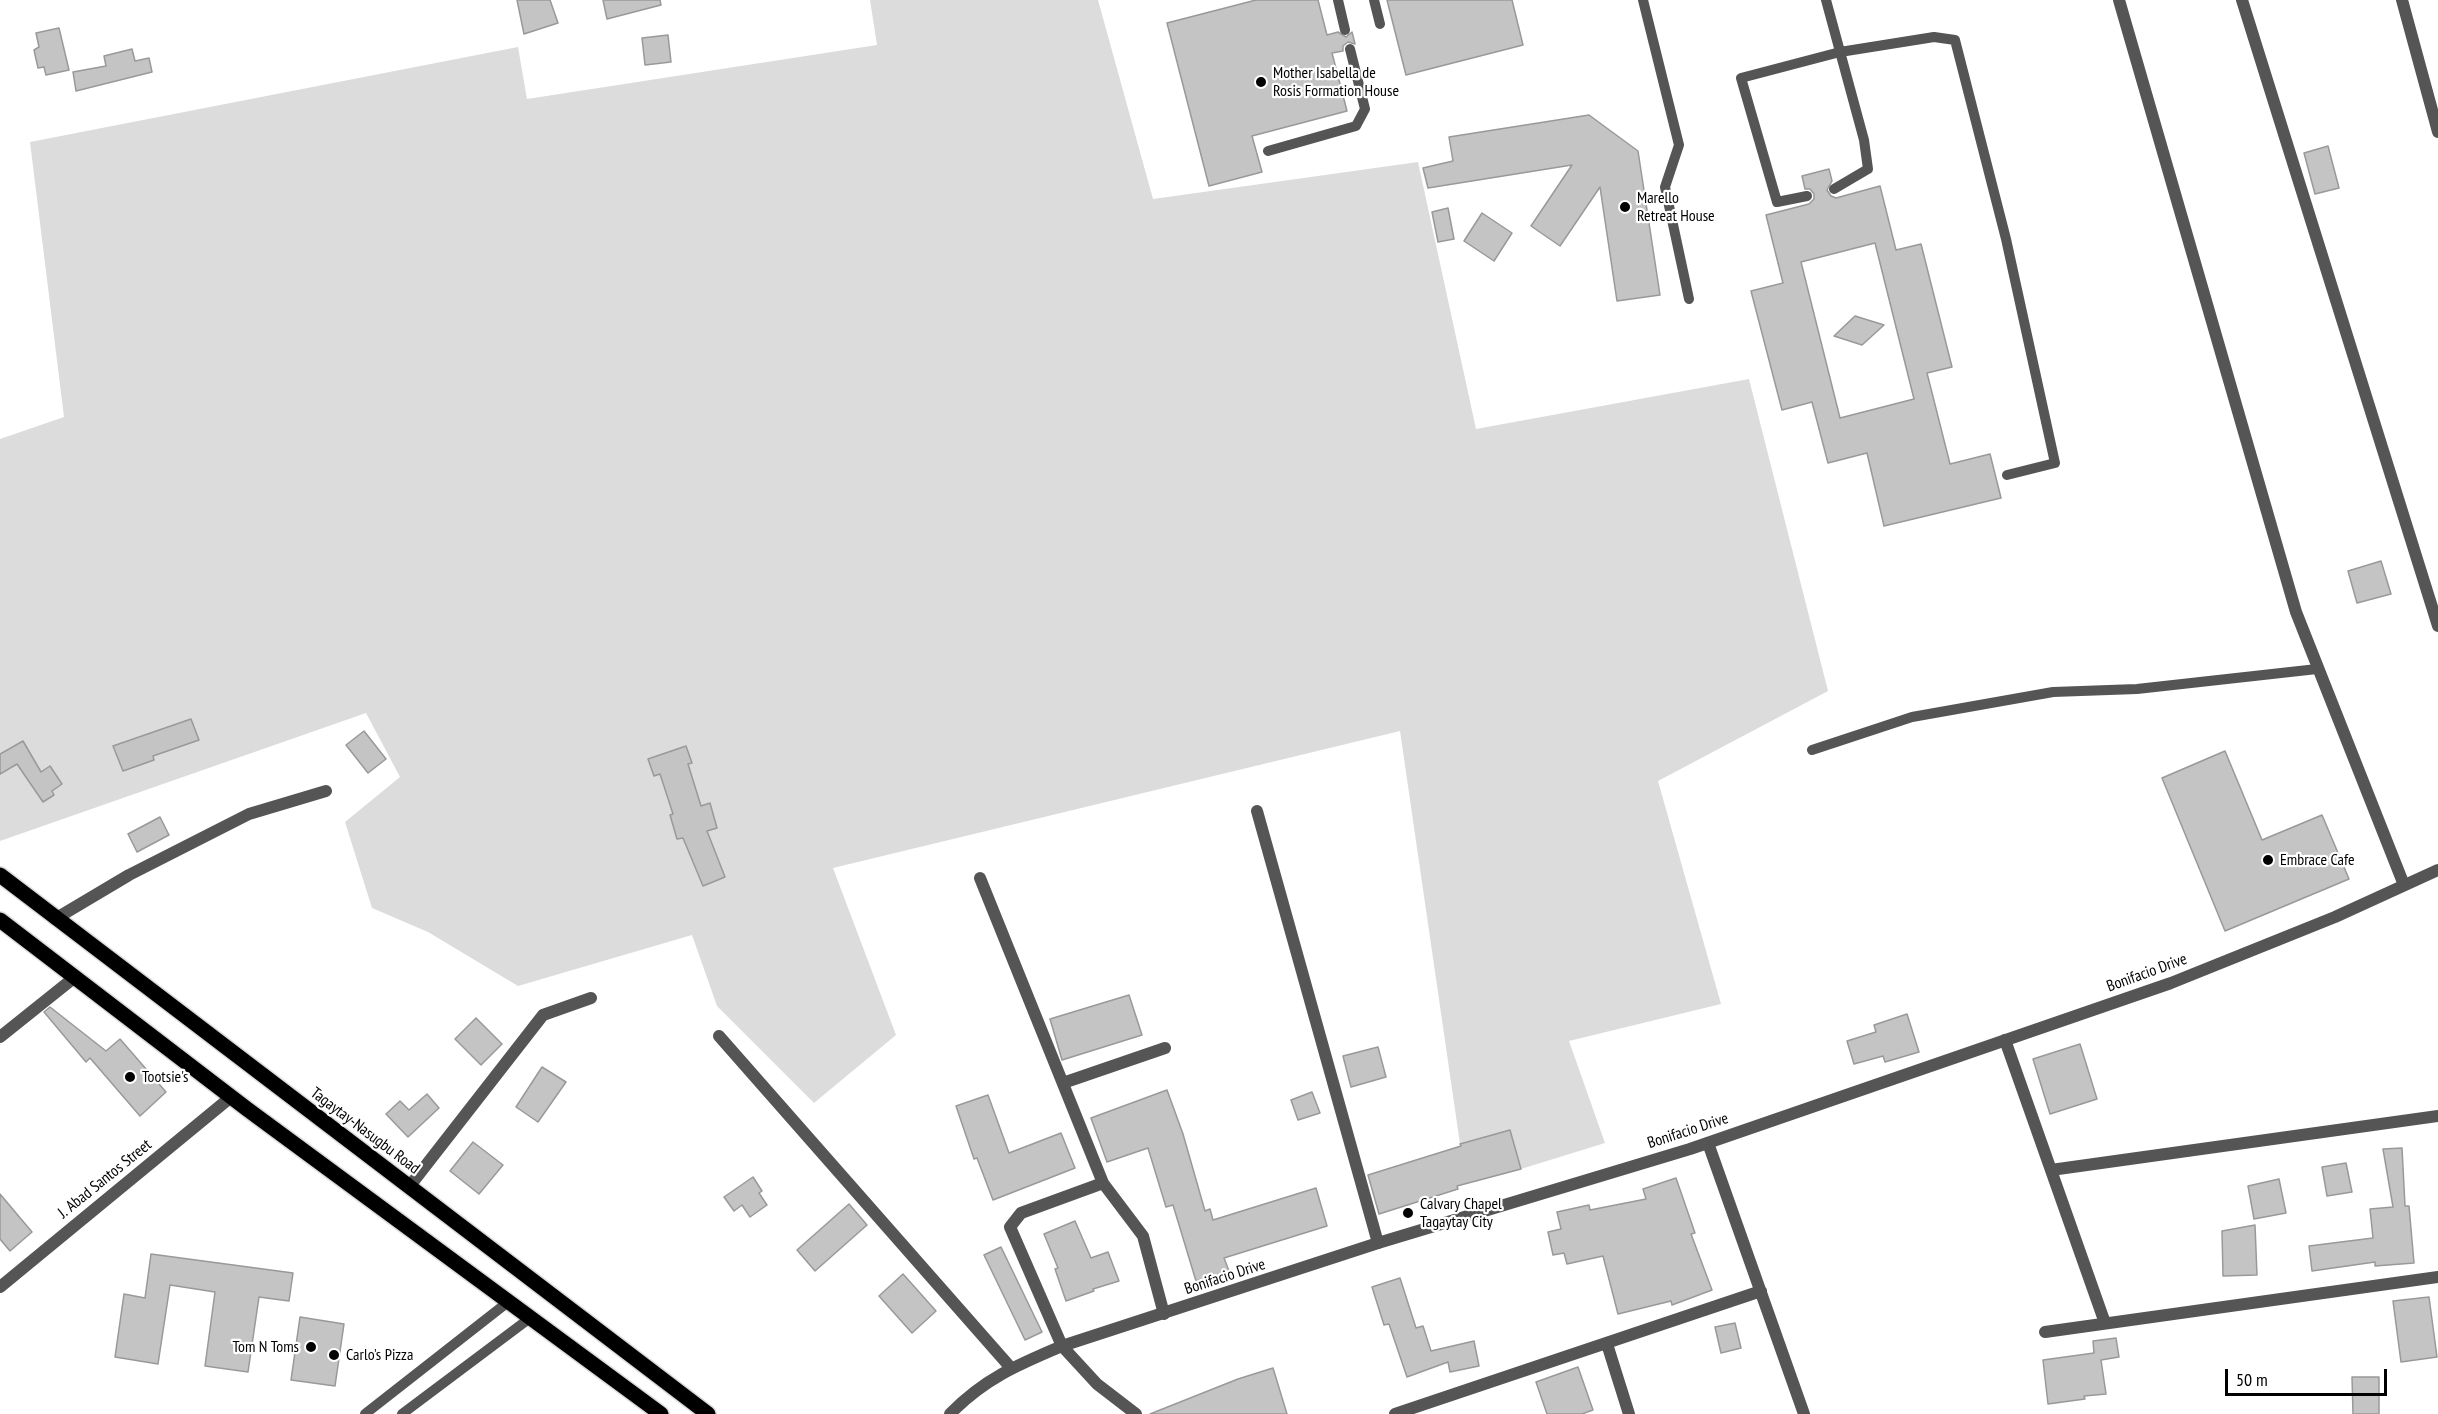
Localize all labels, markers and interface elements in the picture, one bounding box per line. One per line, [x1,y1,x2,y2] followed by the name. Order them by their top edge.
[1273,63,1399,101] place label: Mother Isabella de Rosis Formation House
[1254,75,1268,89] marker: Mother Isabella de Rosis Formation House
[1637,188,1715,226] place label: Marello Retreat House
[1618,200,1632,214] marker: Marello Retreat House
[2280,850,2355,870] place label: Embrace Cafe
[2261,853,2275,867] marker: Embrace Cafe
[2104,950,2190,996] street label: Bonifacio Drive
[142,1067,188,1087] place label: Tootsie's
[123,1070,137,1084] marker: Tootsie's
[307,1084,423,1178] street label: Tagaytay-Nasugbu Road
[1645,1109,1731,1153] street label: Bonifacio Drive
[54,1135,156,1223] street label: J. Abad Santos Street
[1420,1194,1502,1232] place label: Calvary Chapel Tagaytay City
[1401,1206,1415,1220] marker: Calvary Chapel Tagaytay City
[1182,1255,1268,1299] street label: Bonifacio Drive
[233,1337,299,1357] place label: Tom N Toms
[304,1340,318,1354] marker: Tom N Toms
[346,1345,413,1365] place label: Carlo's Pizza
[327,1348,341,1362] marker: Carlo's Pizza
[2228,1357,2390,1395] scale bar
[2236,1368,2268,1391] text: 50 m

